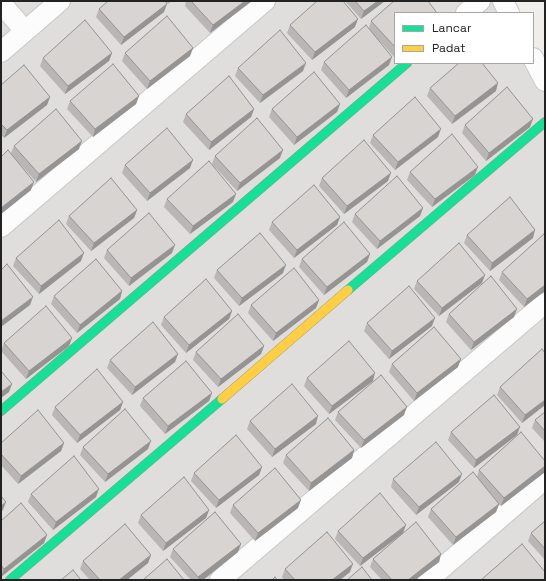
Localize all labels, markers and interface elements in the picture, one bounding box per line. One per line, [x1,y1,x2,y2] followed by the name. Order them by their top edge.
[394,12,534,64] legend
[432,20,471,36] text: Lancar
[432,40,466,56] text: Padat

